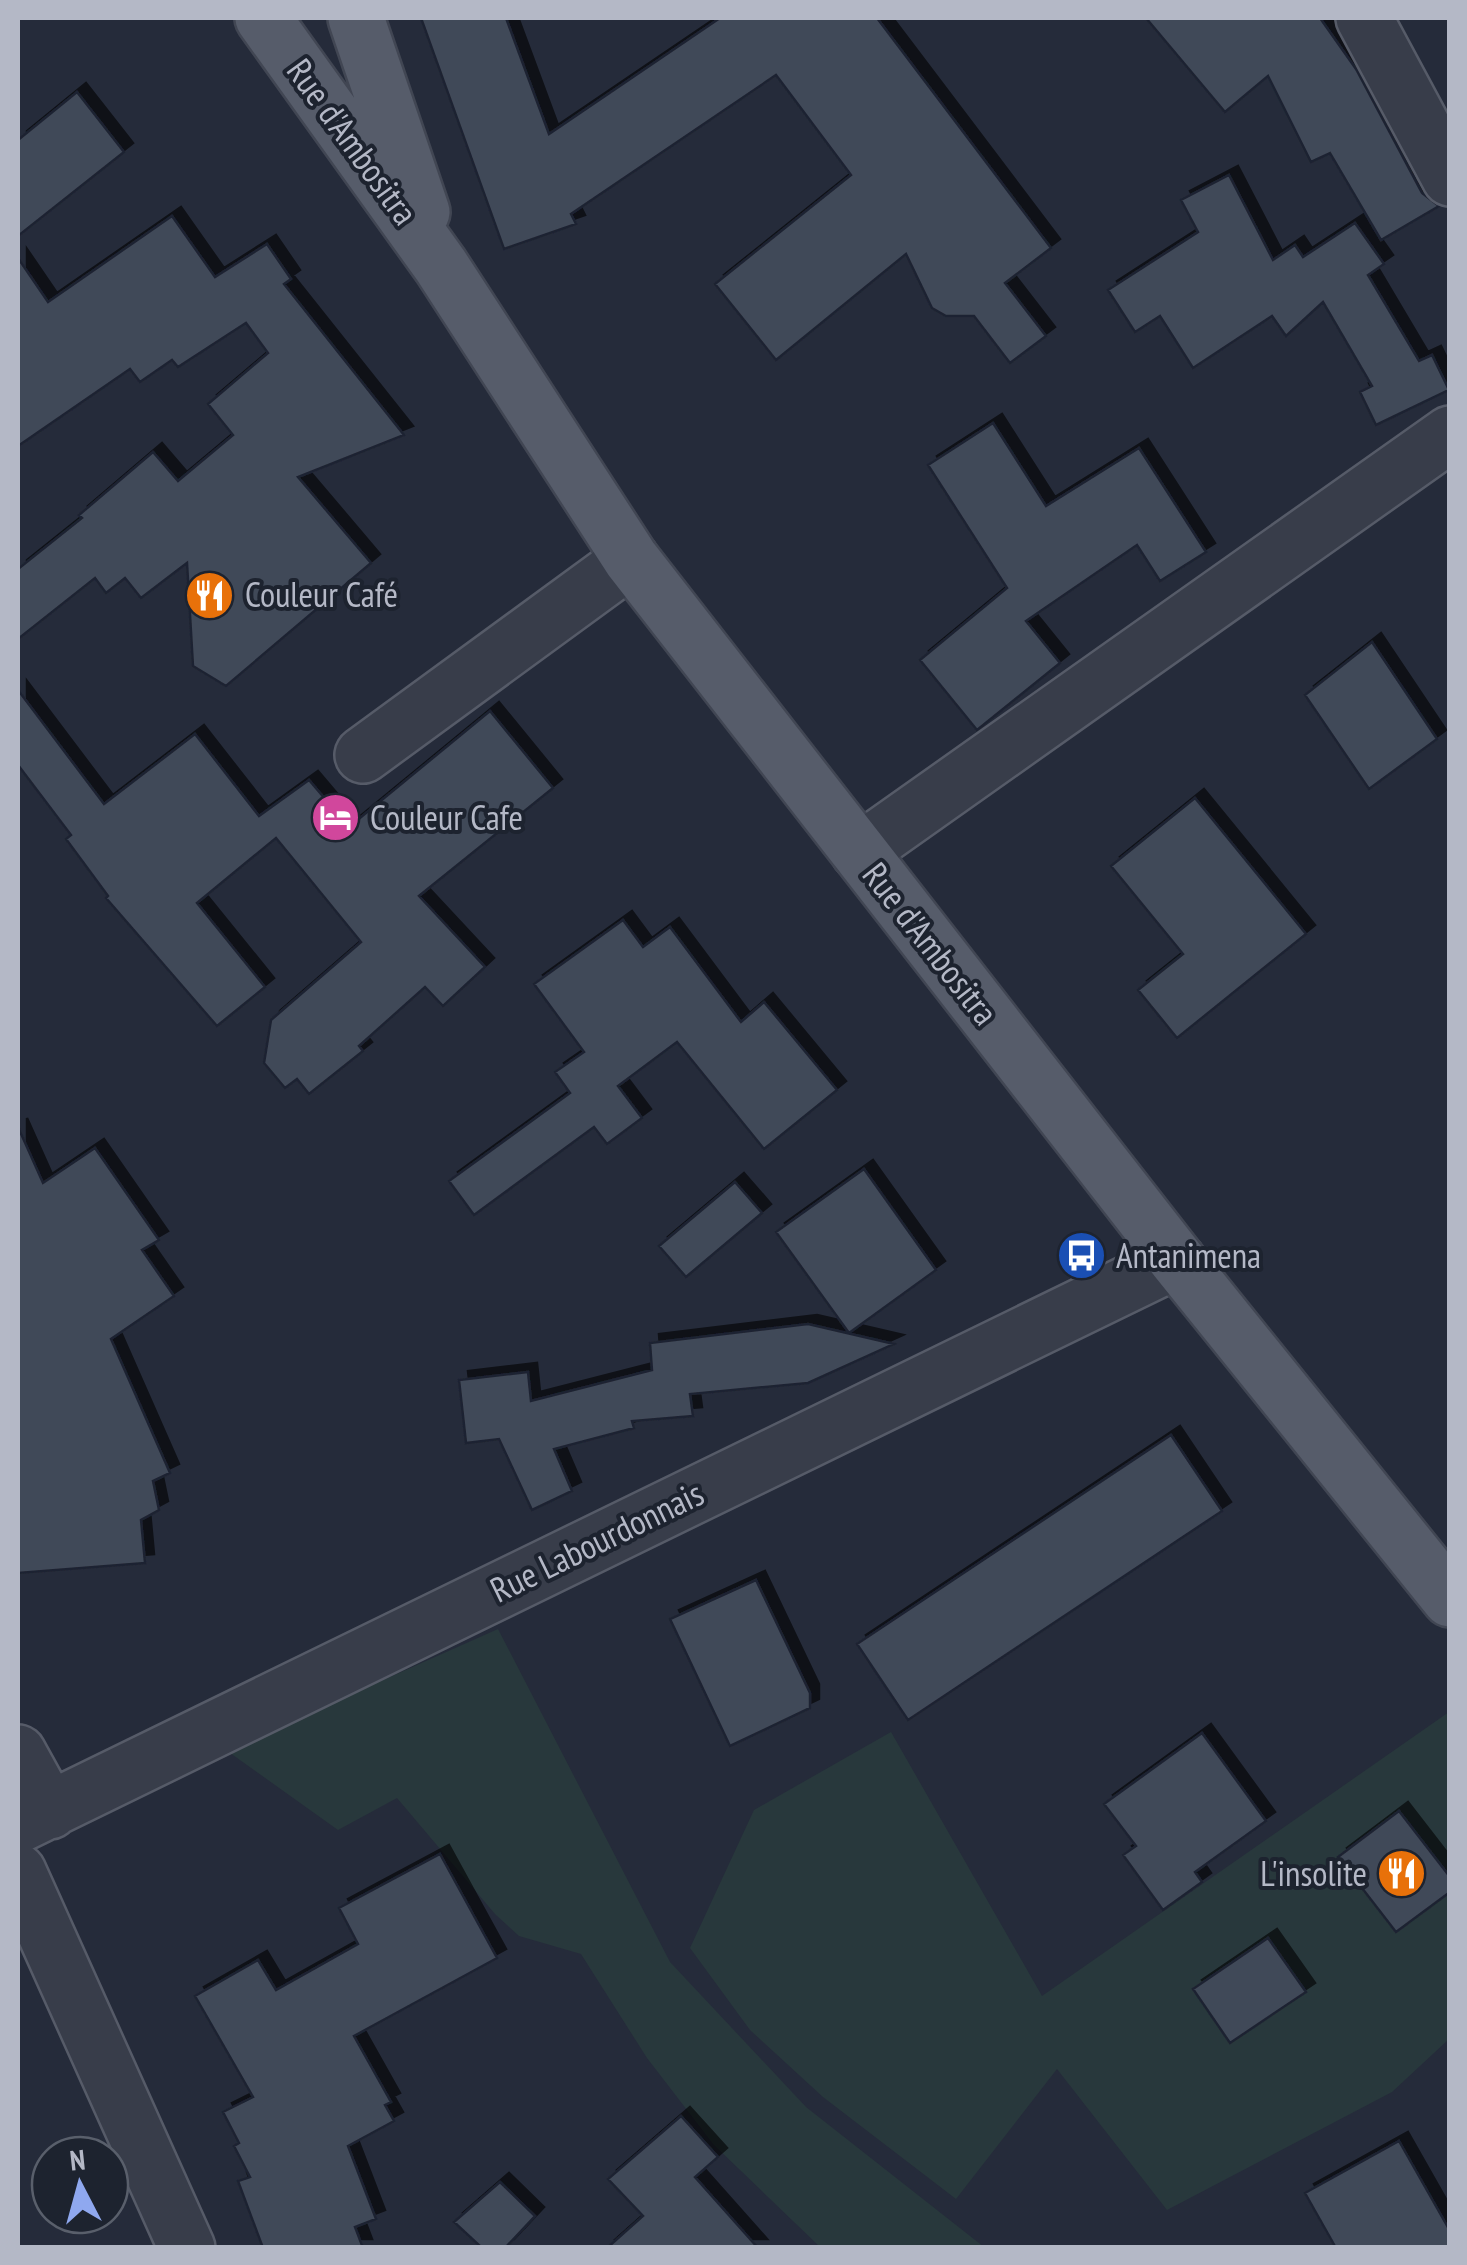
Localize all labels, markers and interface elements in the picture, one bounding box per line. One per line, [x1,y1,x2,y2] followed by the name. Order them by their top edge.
[277,49,428,233] street label: Rue d'Ambositra
[184,569,236,621] restaurant icon: Couleur Café
[245,571,398,617] place label: Couleur Café
[309,792,361,844] hotel icon: Couleur Cafe
[370,794,523,840] place label: Couleur Cafe
[853,853,1009,1034] street label: Rue d'Ambositra
[1055,1230,1107,1282] bus stop icon: Antanimena
[1116,1232,1261,1278] place label: Antanimena
[482,1470,711,1612] street label: Rue Labourdonnais
[1376,1848,1428,1900] restaurant icon: L'insolite
[1260,1850,1367,1896] place label: L'insolite
[30,2135,130,2235] north arrow
[68,2140,87,2179] text: N

